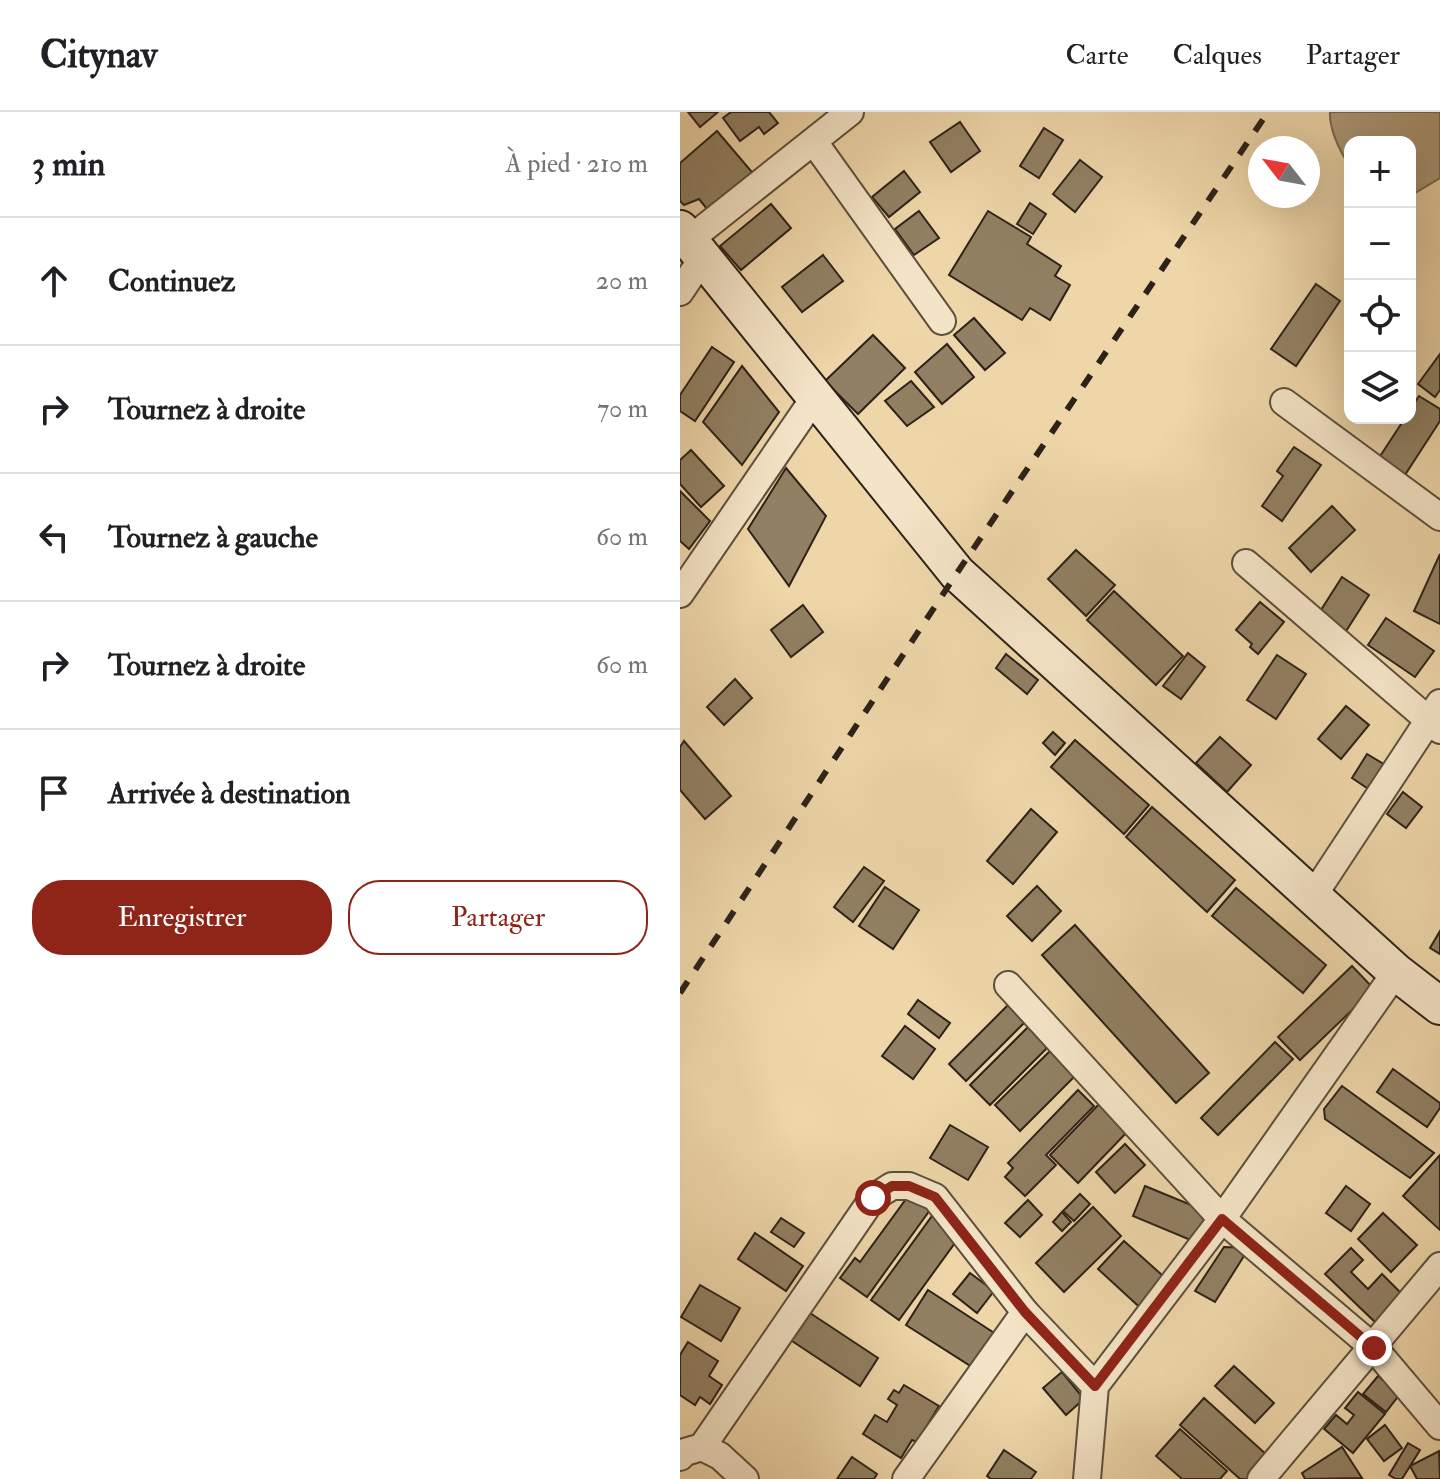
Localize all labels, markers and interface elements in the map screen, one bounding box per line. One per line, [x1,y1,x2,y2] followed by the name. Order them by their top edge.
[40,31,157,79] text: Citynav
[1065,38,1129,73] text: Carte
[1173,38,1262,73] text: Calques
[1306,38,1400,73] text: Partager
[1248,136,1320,208] north arrow
[1344,136,1416,424] map controls
[1344,136,1416,208] button: +
[32,143,105,186] text: 3 min
[505,148,648,180] text: À pied · 210 m
[1344,208,1416,280] button: −
[32,259,76,303] icon: ahead
[108,263,235,300] text: Continuez
[596,265,648,297] text: 20 m
[1344,280,1416,352] button: locate
[1344,352,1416,424] button: layers
[32,387,76,431] icon: right
[108,391,305,428] text: Tournez à droite
[597,393,648,425] text: 70 m
[32,515,76,559] icon: left
[108,519,318,556] text: Tournez à gauche
[596,521,648,553] text: 60 m
[32,643,76,687] icon: right
[108,647,305,684] text: Tournez à droite
[596,649,648,681] text: 60 m
[32,771,76,815] icon: arrive
[108,775,351,812] text: Arrivée à destination
[32,880,332,955] button: Enregistrer
[348,880,648,955] button: Partager
[855,1180,891,1216] route start
[1356,1330,1392,1366] route end

